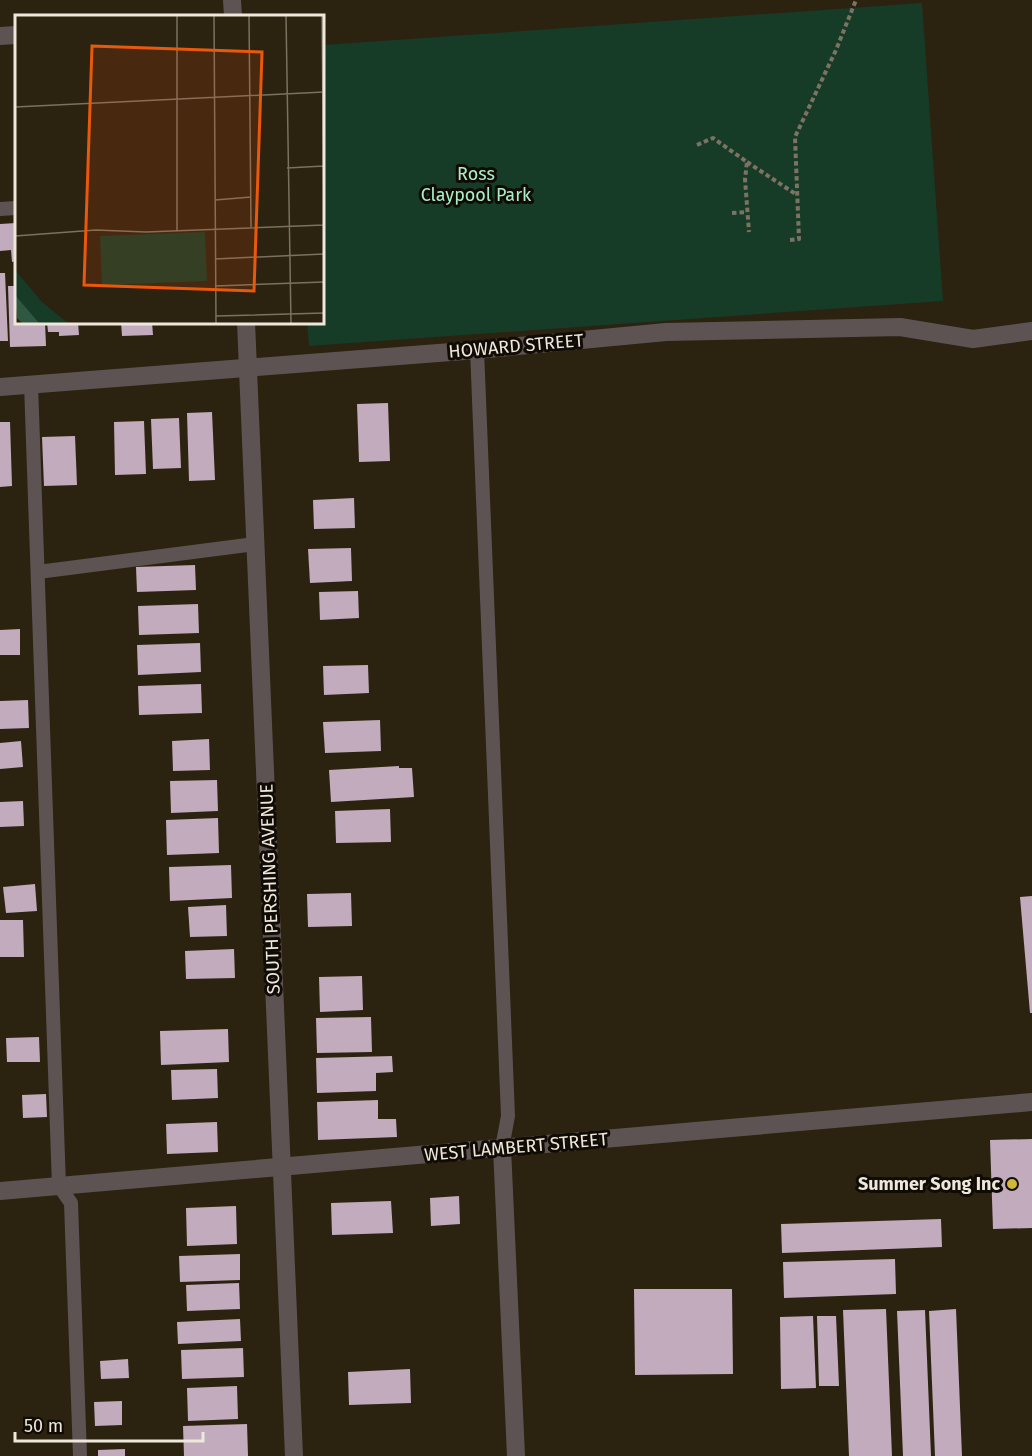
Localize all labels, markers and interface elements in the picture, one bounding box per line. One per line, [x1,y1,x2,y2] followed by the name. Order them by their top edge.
[15,15,324,324] inset map
[421,163,532,206] park label: Ross Claypool Park
[448,329,585,363] street label: HOWARD STREET
[255,783,285,995] street label: SOUTH PERSHING AVENUE
[423,1128,610,1166] street label: WEST LAMBERT STREET
[858,1173,1000,1195] place label: Summer Song Inc
[1005,1177,1019,1191] marker: Summer Song Inc
[15,1405,202,1443] scale bar
[24,1415,63,1437] text: 50 m

